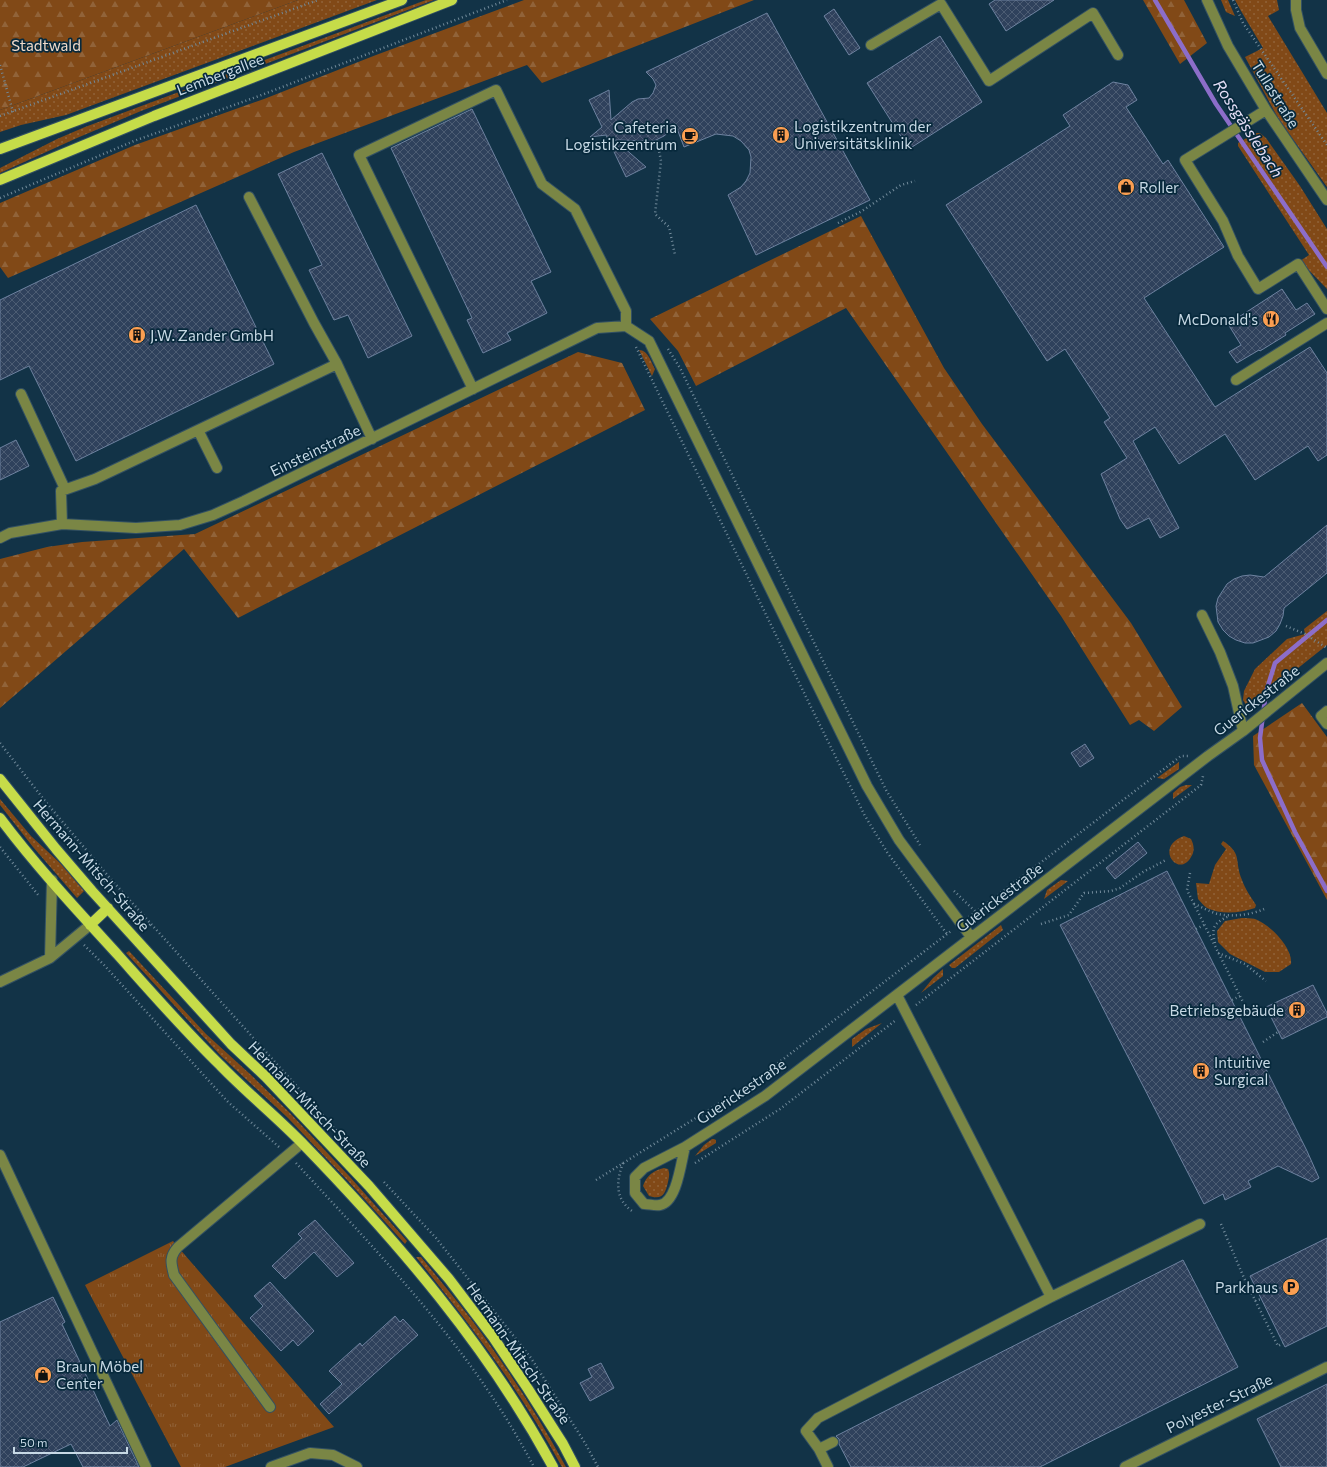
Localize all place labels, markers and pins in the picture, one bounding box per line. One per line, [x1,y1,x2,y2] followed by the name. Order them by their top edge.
[794,117,931,152] place label: Logistikzentrum der Universitätsklinik
[565,118,677,153] place label: Cafeteria Logistikzentrum
[771,125,791,145] building icon: Logistikzentrum der Universitätsklinik
[680,126,700,146] cafe icon: Cafeteria Logistikzentrum
[1116,177,1136,197] shop icon: Roller
[1139,178,1179,196] place label: Roller
[1261,309,1281,329] restaurant icon: McDonald's
[1177,310,1258,328] place label: McDonald's
[127,325,147,345] building icon: J.W. Zander GmbH
[150,326,274,344] place label: J.W. Zander GmbH
[1287,1000,1307,1020] building icon: Betriebsgebäude
[1170,1001,1284,1019] place label: Betriebsgebäude
[1214,1053,1271,1088] place label: Intuitive Surgical
[1191,1061,1211,1081] building icon: Intuitive Surgical
[1281,1277,1301,1297] parking icon: Parkhaus
[1215,1278,1278,1296] place label: Parkhaus
[56,1357,143,1392] place label: Braun Möbel Center
[33,1365,53,1385] shop icon: Braun Möbel Center

